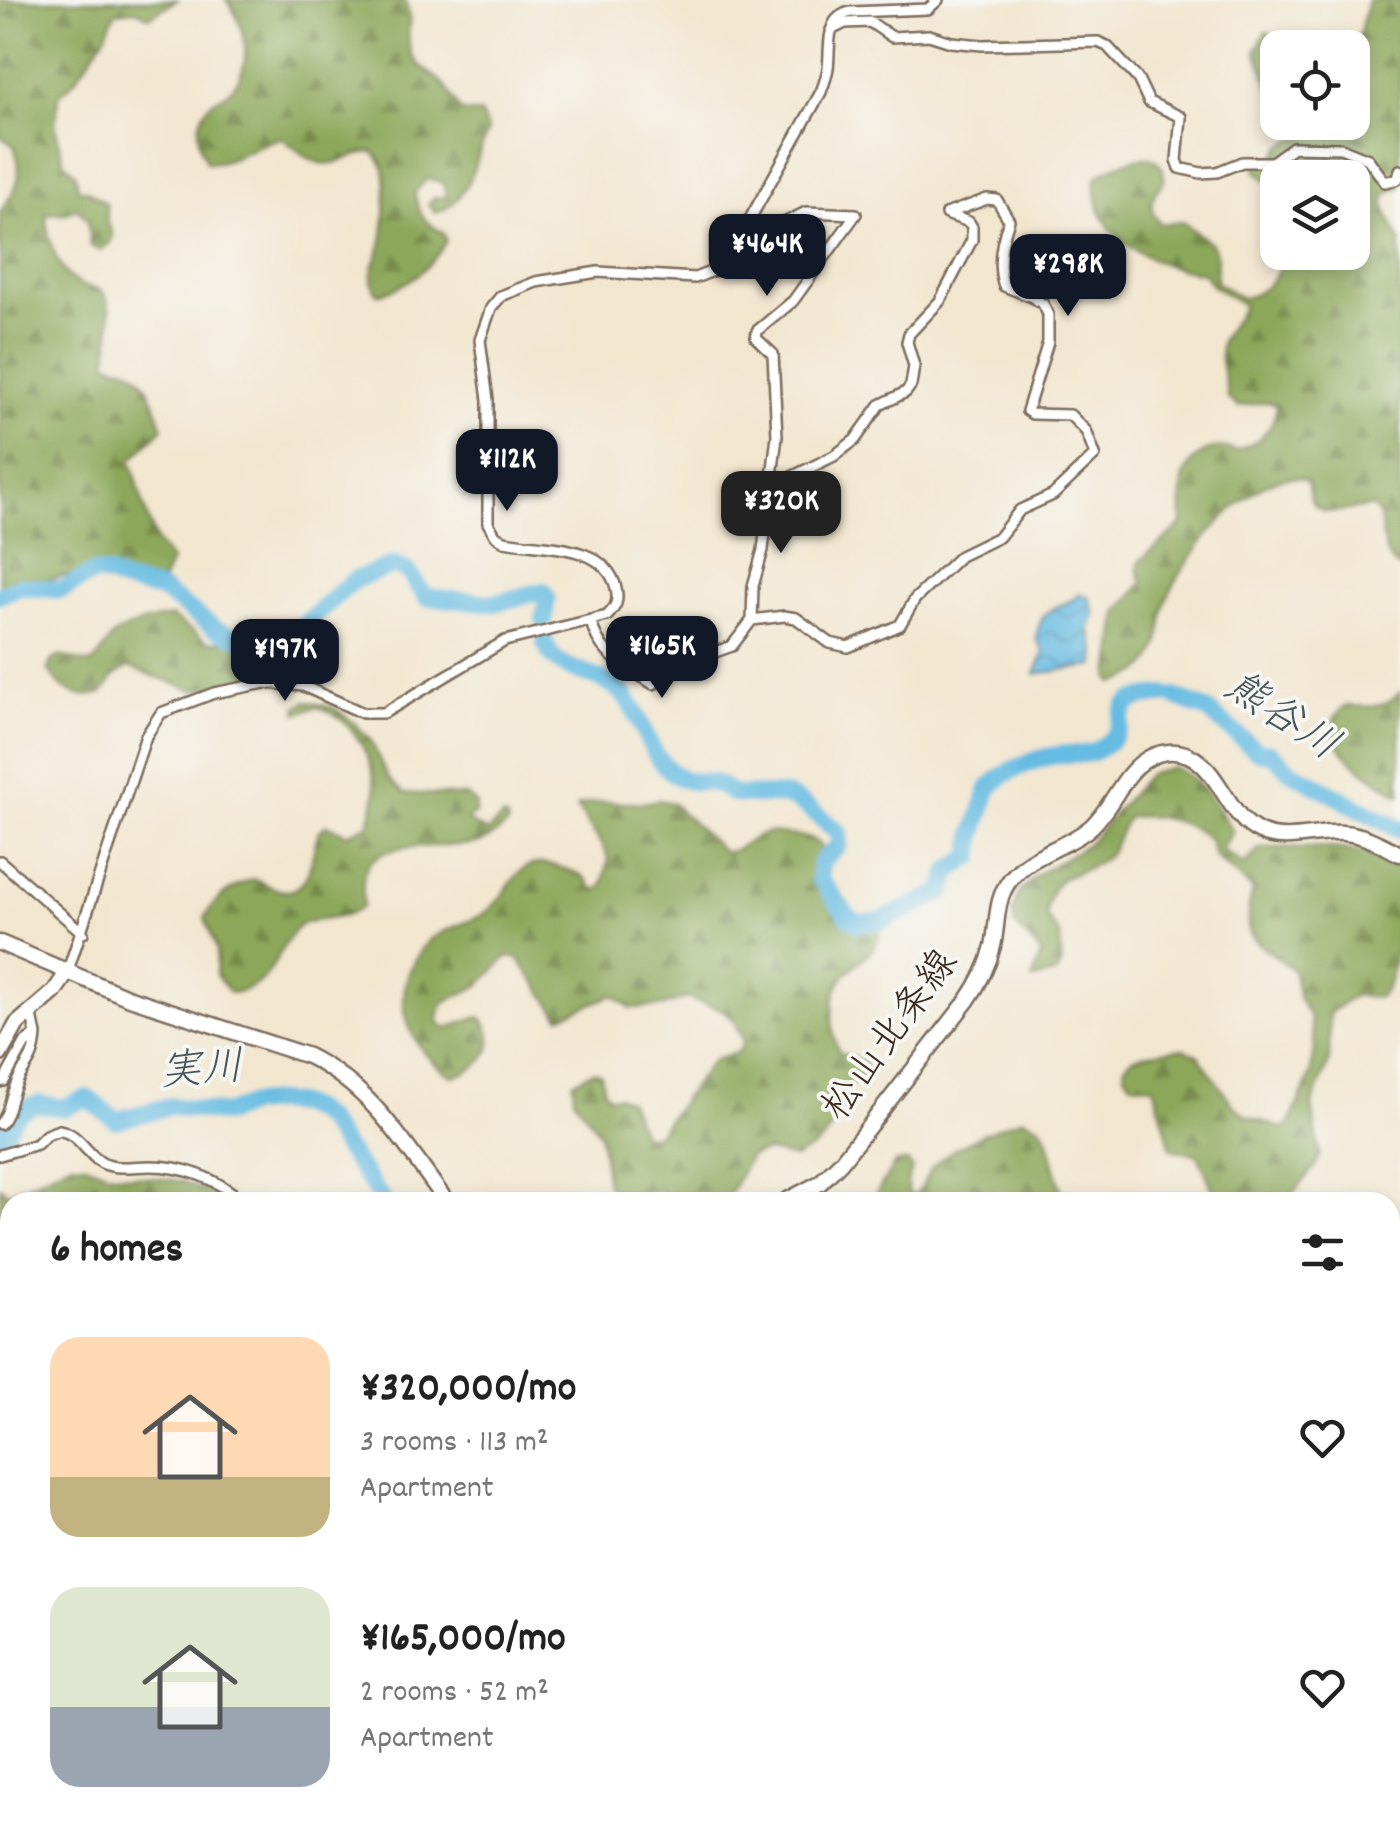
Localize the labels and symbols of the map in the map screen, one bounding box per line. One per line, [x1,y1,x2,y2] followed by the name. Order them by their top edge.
[697,214,837,299] pin: ¥464K
[998,234,1138,319] pin: ¥298K
[437,429,577,514] pin: ¥112K
[711,471,851,556] pin: ¥320K
[592,616,732,701] pin: ¥165K
[215,619,355,704] pin: ¥197K
[1211,660,1349,778] water label: 熊谷川
[811,939,975,1135] street label: 松山北条線
[158,1040,246,1106] water label: 実川

